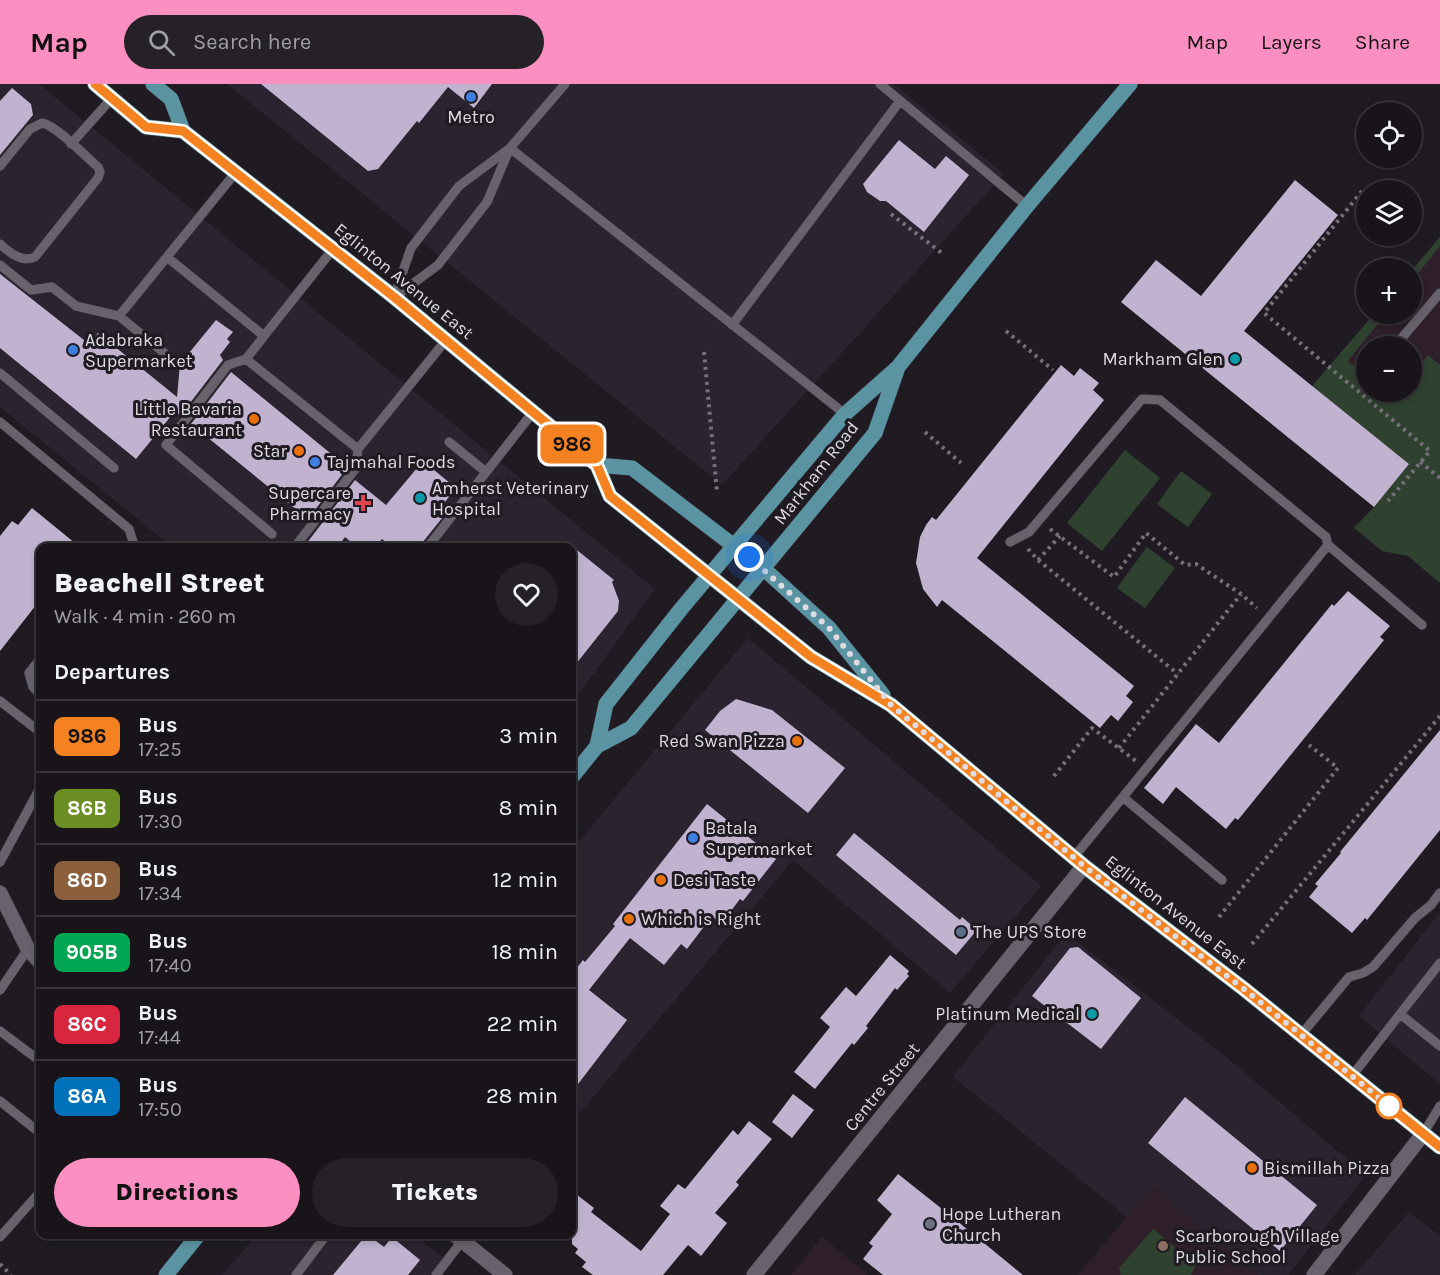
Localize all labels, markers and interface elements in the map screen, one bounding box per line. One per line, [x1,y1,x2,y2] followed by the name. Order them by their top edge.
[124,15,544,69] search box
[30,26,88,59] text: Map
[145,26,178,59] icon: search
[193,29,311,55] text: Search here
[1186,30,1228,54] text: Map
[1261,30,1322,54] text: Layers
[1355,30,1410,54] text: Share
[464,90,478,104] marker: Metro
[1356,102,1422,402] map controls
[1356,102,1422,168] button: locate
[447,106,495,128] place label: Metro
[1356,180,1422,246] button: layers
[330,218,478,344] street label: Eglinton Avenue East
[1356,258,1422,324] button: +
[85,329,193,372] place label: Adabraka Supermarket
[1356,336,1422,402] button: −
[66,343,80,357] marker: Adabraka Supermarket
[1103,348,1223,370] place label: Markham Glen
[1228,352,1242,366] marker: Markham Glen
[134,398,242,441] place label: Little Bavaria Restaurant
[247,412,261,426] marker: Little Bavaria Restaurant
[769,417,863,529] street label: Markham Road
[538,424,606,464] line badge: 986
[552,432,592,456] text: 986
[253,440,287,462] place label: Star
[292,444,306,458] marker: Star
[327,451,456,473] place label: Tajmahal Foods
[308,455,322,469] marker: Tajmahal Foods
[432,477,589,520] place label: Amherst Veterinary Hospital
[268,482,352,525] place label: Supercare Pharmacy
[413,491,427,505] marker: Amherst Veterinary Hospital
[356,496,370,510] marker: Supercare Pharmacy
[734,542,764,572] your location
[495,563,558,626] button: heart
[54,566,265,599] text: Beachell Street
[54,605,236,628] text: Walk · 4 min · 260 m
[54,659,170,685] text: Departures
[138,712,178,738] text: Bus
[499,723,558,749] text: 3 min
[67,724,107,748] text: 986
[659,730,785,752] place label: Red Swan Pizza
[790,734,804,748] marker: Red Swan Pizza
[138,738,182,761] text: 17:25
[138,784,178,810] text: Bus
[499,795,558,821] text: 8 min
[67,796,107,820] text: 86B
[138,810,182,833] text: 17:30
[705,817,813,860] place label: Batala Supermarket
[686,831,700,845] marker: Batala Supermarket
[1101,850,1251,974] street label: Eglinton Avenue East
[138,856,178,882] text: Bus
[492,867,558,893] text: 12 min
[67,868,107,892] text: 86D
[673,869,756,891] place label: Desi Taste
[654,873,668,887] marker: Desi Taste
[138,882,182,905] text: 17:34
[641,908,761,930] place label: Which is Right
[622,912,636,926] marker: Which is Right
[973,921,1087,943] place label: The UPS Store
[954,925,968,939] marker: The UPS Store
[148,928,188,954] text: Bus
[492,939,558,965] text: 18 min
[66,940,118,964] text: 905B
[148,954,192,977] text: 17:40
[138,1000,178,1026] text: Bus
[935,1003,1080,1025] place label: Platinum Medical
[1085,1007,1099,1021] marker: Platinum Medical
[487,1011,558,1037] text: 22 min
[67,1012,107,1036] text: 86C
[138,1026,181,1049] text: 17:44
[840,1038,924,1136] street label: Centre Street
[138,1072,178,1098] text: Bus
[486,1083,558,1109] text: 28 min
[67,1084,107,1108] text: 86A
[1376,1093,1402,1119] unlabelled marker
[138,1098,182,1121] text: 17:50
[1264,1157,1390,1179] place label: Bismillah Pizza
[54,1158,300,1227] button: Directions
[312,1158,558,1227] button: Tickets
[1245,1161,1259,1175] marker: Bismillah Pizza
[942,1203,1061,1246] place label: Hope Lutheran Church
[923,1217,937,1231] marker: Hope Lutheran Church
[1175,1225,1340,1268] place label: Scarborough Village Public School
[1156,1239,1170,1253] marker: Scarborough Village Public School

